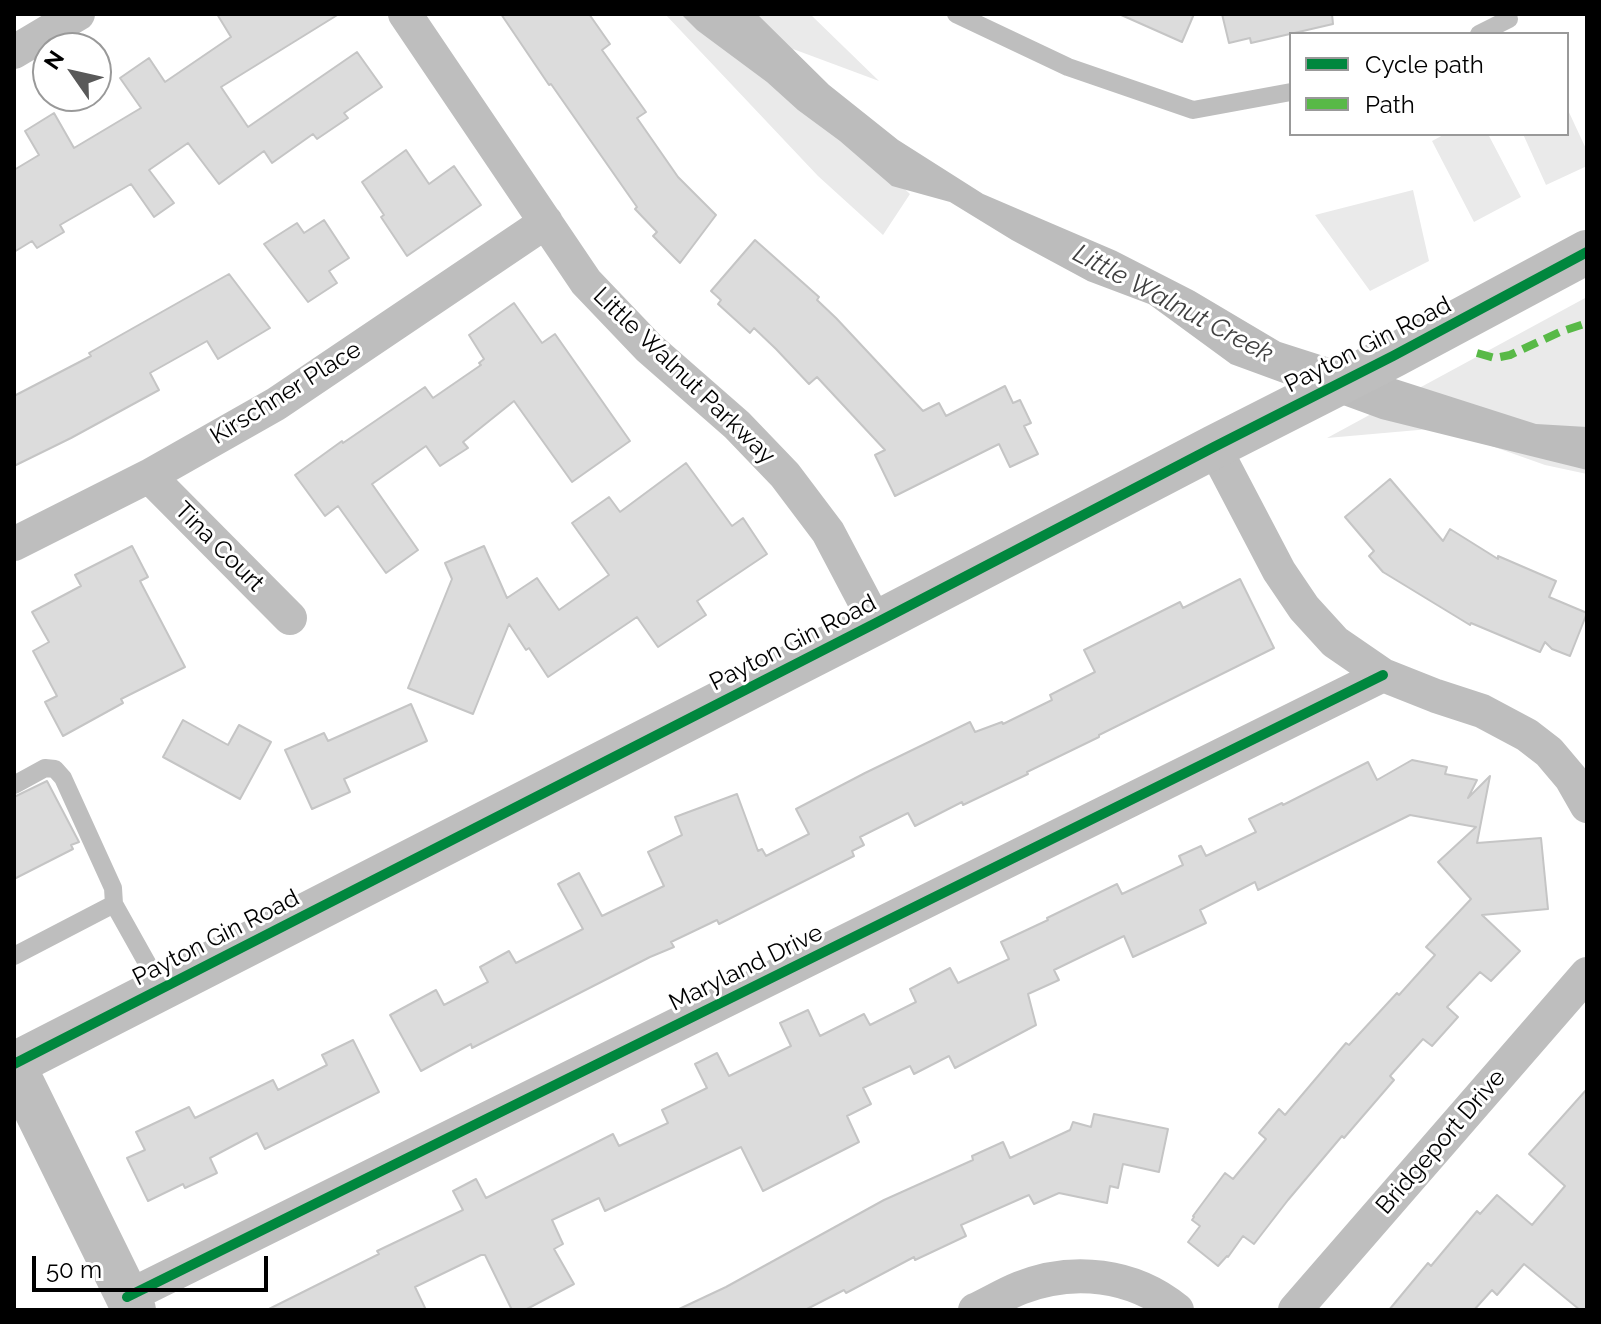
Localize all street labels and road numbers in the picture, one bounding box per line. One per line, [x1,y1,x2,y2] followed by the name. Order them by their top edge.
[587,282,781,470] street label: Little Walnut Parkway
[1280,291,1456,399] street label: Payton Gin Road
[205,335,367,451] street label: Kirschner Place
[168,496,270,598] street label: Tina Court
[705,589,881,697] street label: Payton Gin Road
[128,884,304,992] street label: Payton Gin Road
[664,918,828,1018] street label: Maryland Drive
[1370,1064,1512,1220] street label: Bridgeport Drive

